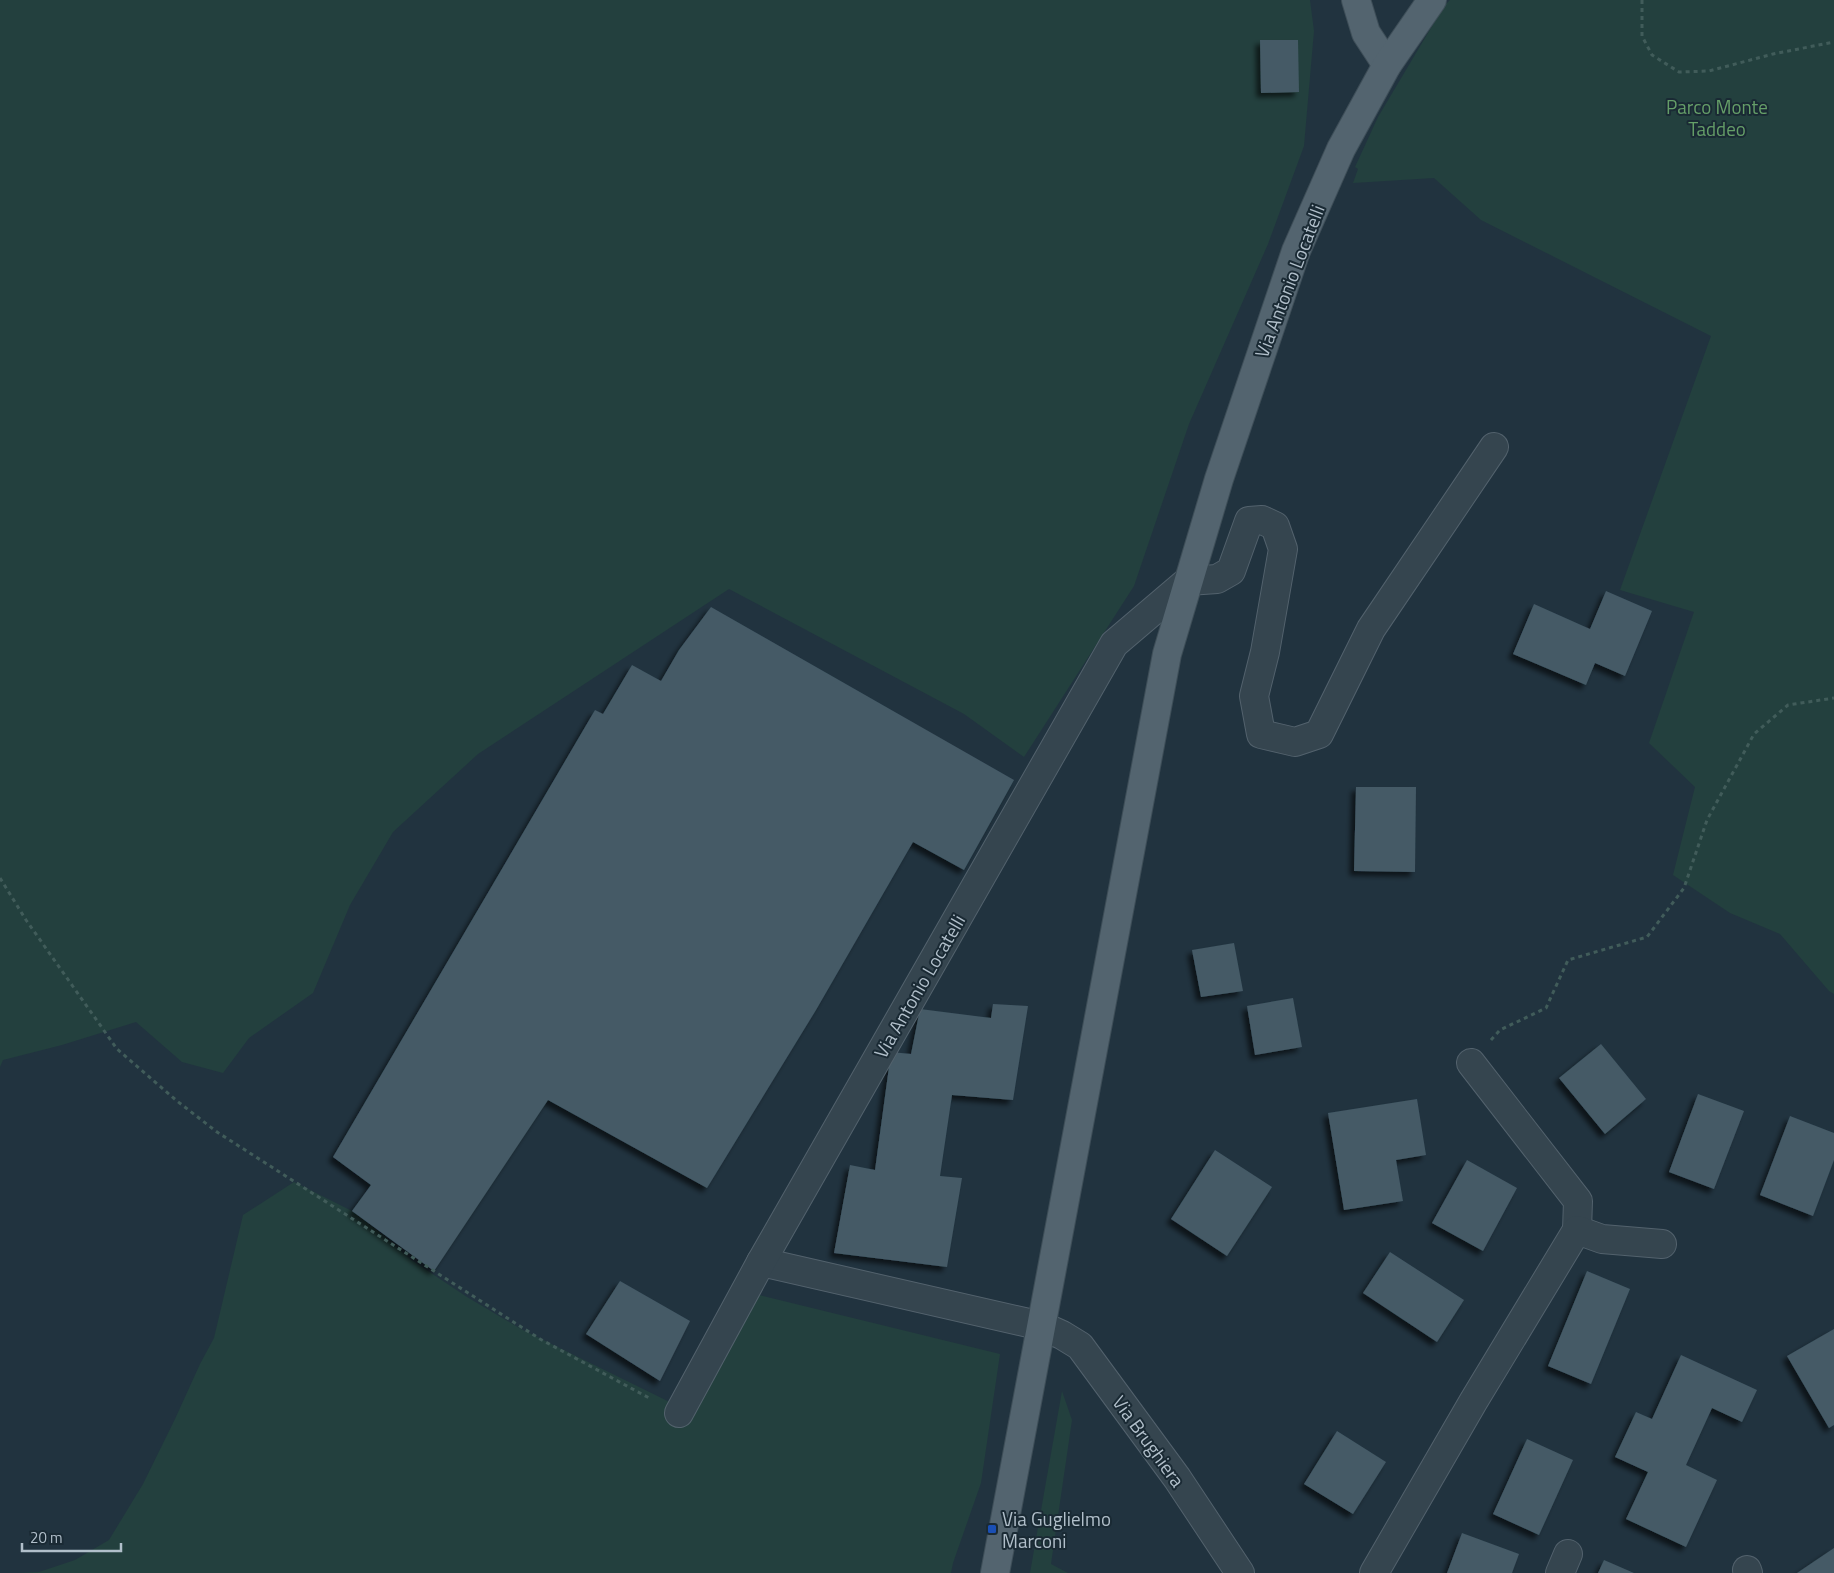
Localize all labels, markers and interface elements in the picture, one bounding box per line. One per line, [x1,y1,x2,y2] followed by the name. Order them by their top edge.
[1666,92,1768,143] park label: Parco Monte Taddeo
[1246,200,1332,362] street label: Via Antonio Locatelli
[866,909,972,1063] street label: Via Antonio Locatelli
[1106,1389,1192,1493] street label: Via Brughiera
[1002,1504,1111,1555] place label: Via Guglielmo Marconi
[22,1520,121,1552] scale bar
[986,1523,998,1535] marker: Via Guglielmo Marconi
[30,1526,63,1549] text: 20 m

